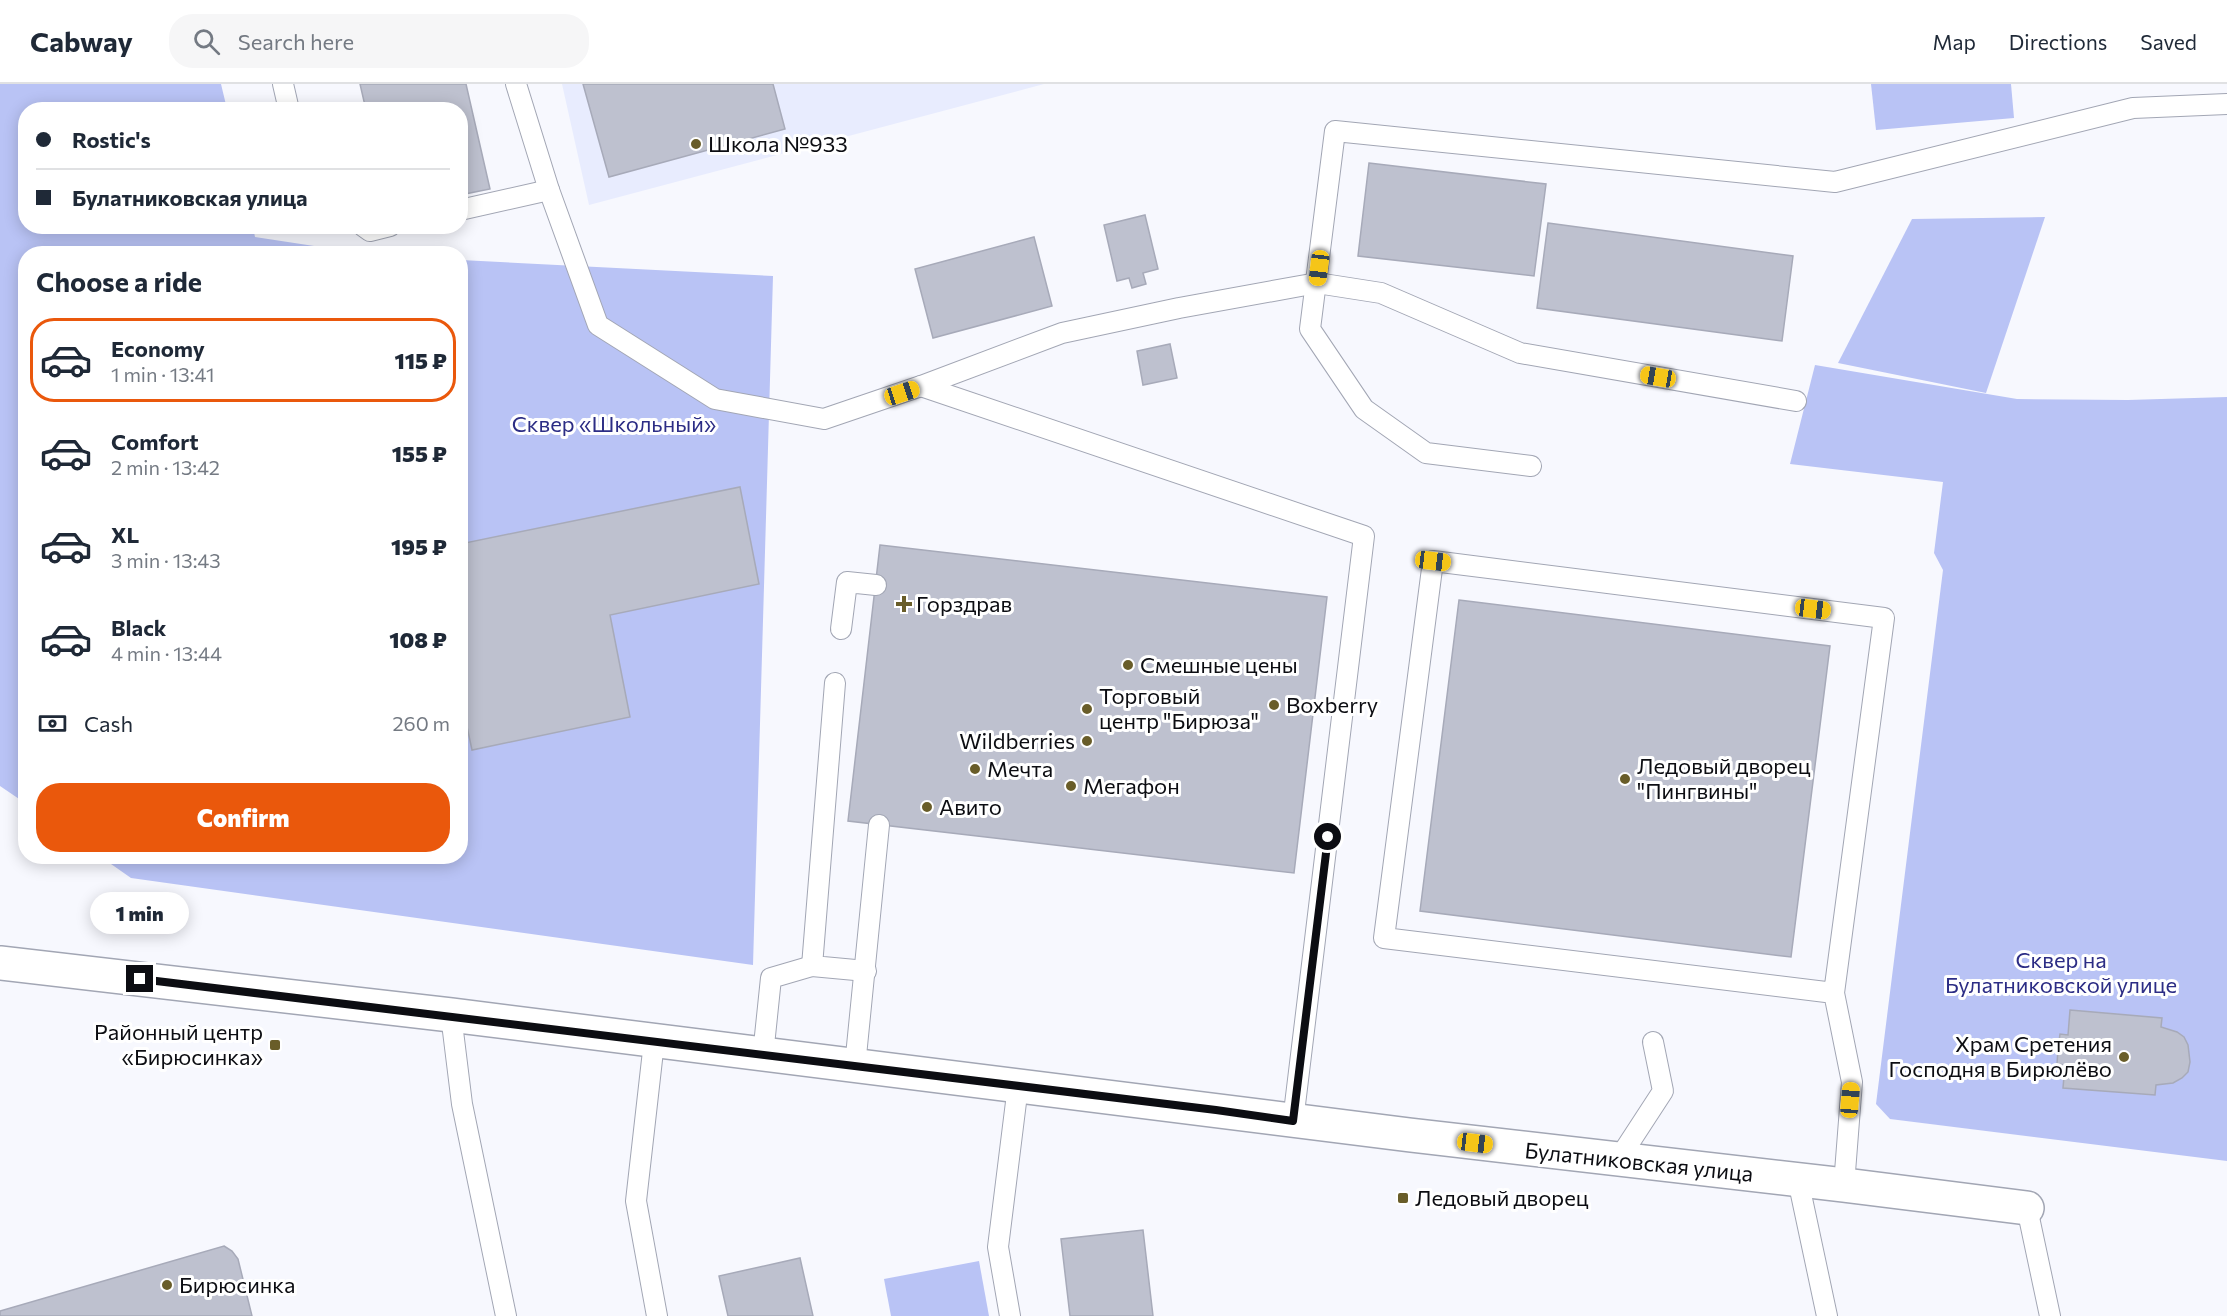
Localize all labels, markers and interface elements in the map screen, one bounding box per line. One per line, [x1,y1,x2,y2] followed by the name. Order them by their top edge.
[169,14,589,68] search box
[30,24,133,58] text: Cabway
[190,25,223,58] icon: search
[238,28,354,55] text: Search here
[1933,29,1976,54] text: Map
[2009,29,2107,54] text: Directions
[2140,29,2197,54] text: Saved
[72,126,151,153] text: Rostic's
[708,130,848,157] place label: Школа №933
[689,137,703,151] marker: Школа №933
[72,184,308,211] text: Булатниковская улица
[1308,249,1330,287] car
[36,265,202,298] text: Choose a ride
[39,333,93,387] icon: car
[111,335,205,362] text: Economy
[394,347,447,374] text: 115 ₽
[111,362,214,386] text: 1 min · 13:41
[1639,365,1677,389] car
[882,379,922,407] car
[512,410,716,437] park label: Сквер «Школьный»
[39,426,93,480] icon: car
[111,428,199,455] text: Comfort
[392,440,447,467] text: 155 ₽
[111,455,220,479] text: 2 min · 13:42
[39,519,93,573] icon: car
[111,521,139,548] text: XL
[391,533,447,560] text: 195 ₽
[111,548,221,572] text: 3 min · 13:43
[1414,550,1452,572] car
[916,590,1012,617] place label: Горздрав
[897,597,911,611] marker: Горздрав
[1794,598,1832,620] car
[39,612,93,666] icon: car
[111,614,166,641] text: Black
[389,626,447,653] text: 108 ₽
[111,641,222,665] text: 4 min · 13:44
[1140,651,1298,678] place label: Смешные цены
[1121,658,1135,672] marker: Смешные цены
[1099,682,1259,734] place label: Торговый центр "Бирюза"
[1286,691,1378,718] place label: Boxberry
[1267,698,1281,712] marker: Boxberry
[1080,702,1094,716] marker: Торговый центр "Бирюза"
[36,707,69,740] icon: cash
[84,710,133,737] text: Cash
[392,711,450,735] text: 260 m
[959,727,1075,754] place label: Wildberries
[1080,734,1094,748] marker: Wildberries
[1637,752,1811,804] place label: Ледовый дворец "Пингвины"
[987,755,1053,782] place label: Мечта
[968,762,982,776] marker: Мечта
[1083,772,1180,799] place label: Мегафон
[1618,772,1632,786] marker: Ледовый дворец "Пингвины"
[1064,779,1078,793] marker: Мегафон
[36,783,450,852] button: Confirm
[939,793,1002,820] place label: Авито
[920,800,934,814] marker: Авито
[1314,823,1341,850] route start
[90,892,190,934] callout: 1 min
[115,901,164,925] text: 1 min
[1945,946,2177,998] park label: Сквер на Булатниковской улице
[126,965,153,992] route end
[94,1018,263,1070] place label: Районный центр «Бирюсинка»
[1888,1030,2112,1082] place label: Храм Сретения Господня в Бирюлёво
[268,1038,282,1052] marker: Районный центр «Бирюсинка»
[2117,1050,2131,1064] marker: Храм Сретения Господня в Бирюлёво
[1839,1081,1861,1119] car
[1456,1132,1494,1154] car
[1523,1136,1755,1187] street label: Булатниковская улица
[1415,1184,1589,1211] place label: Ледовый дворец
[1396,1191,1410,1205] marker: Ледовый дворец
[179,1271,296,1298] place label: Бирюсинка
[160,1278,174,1292] marker: Бирюсинка

